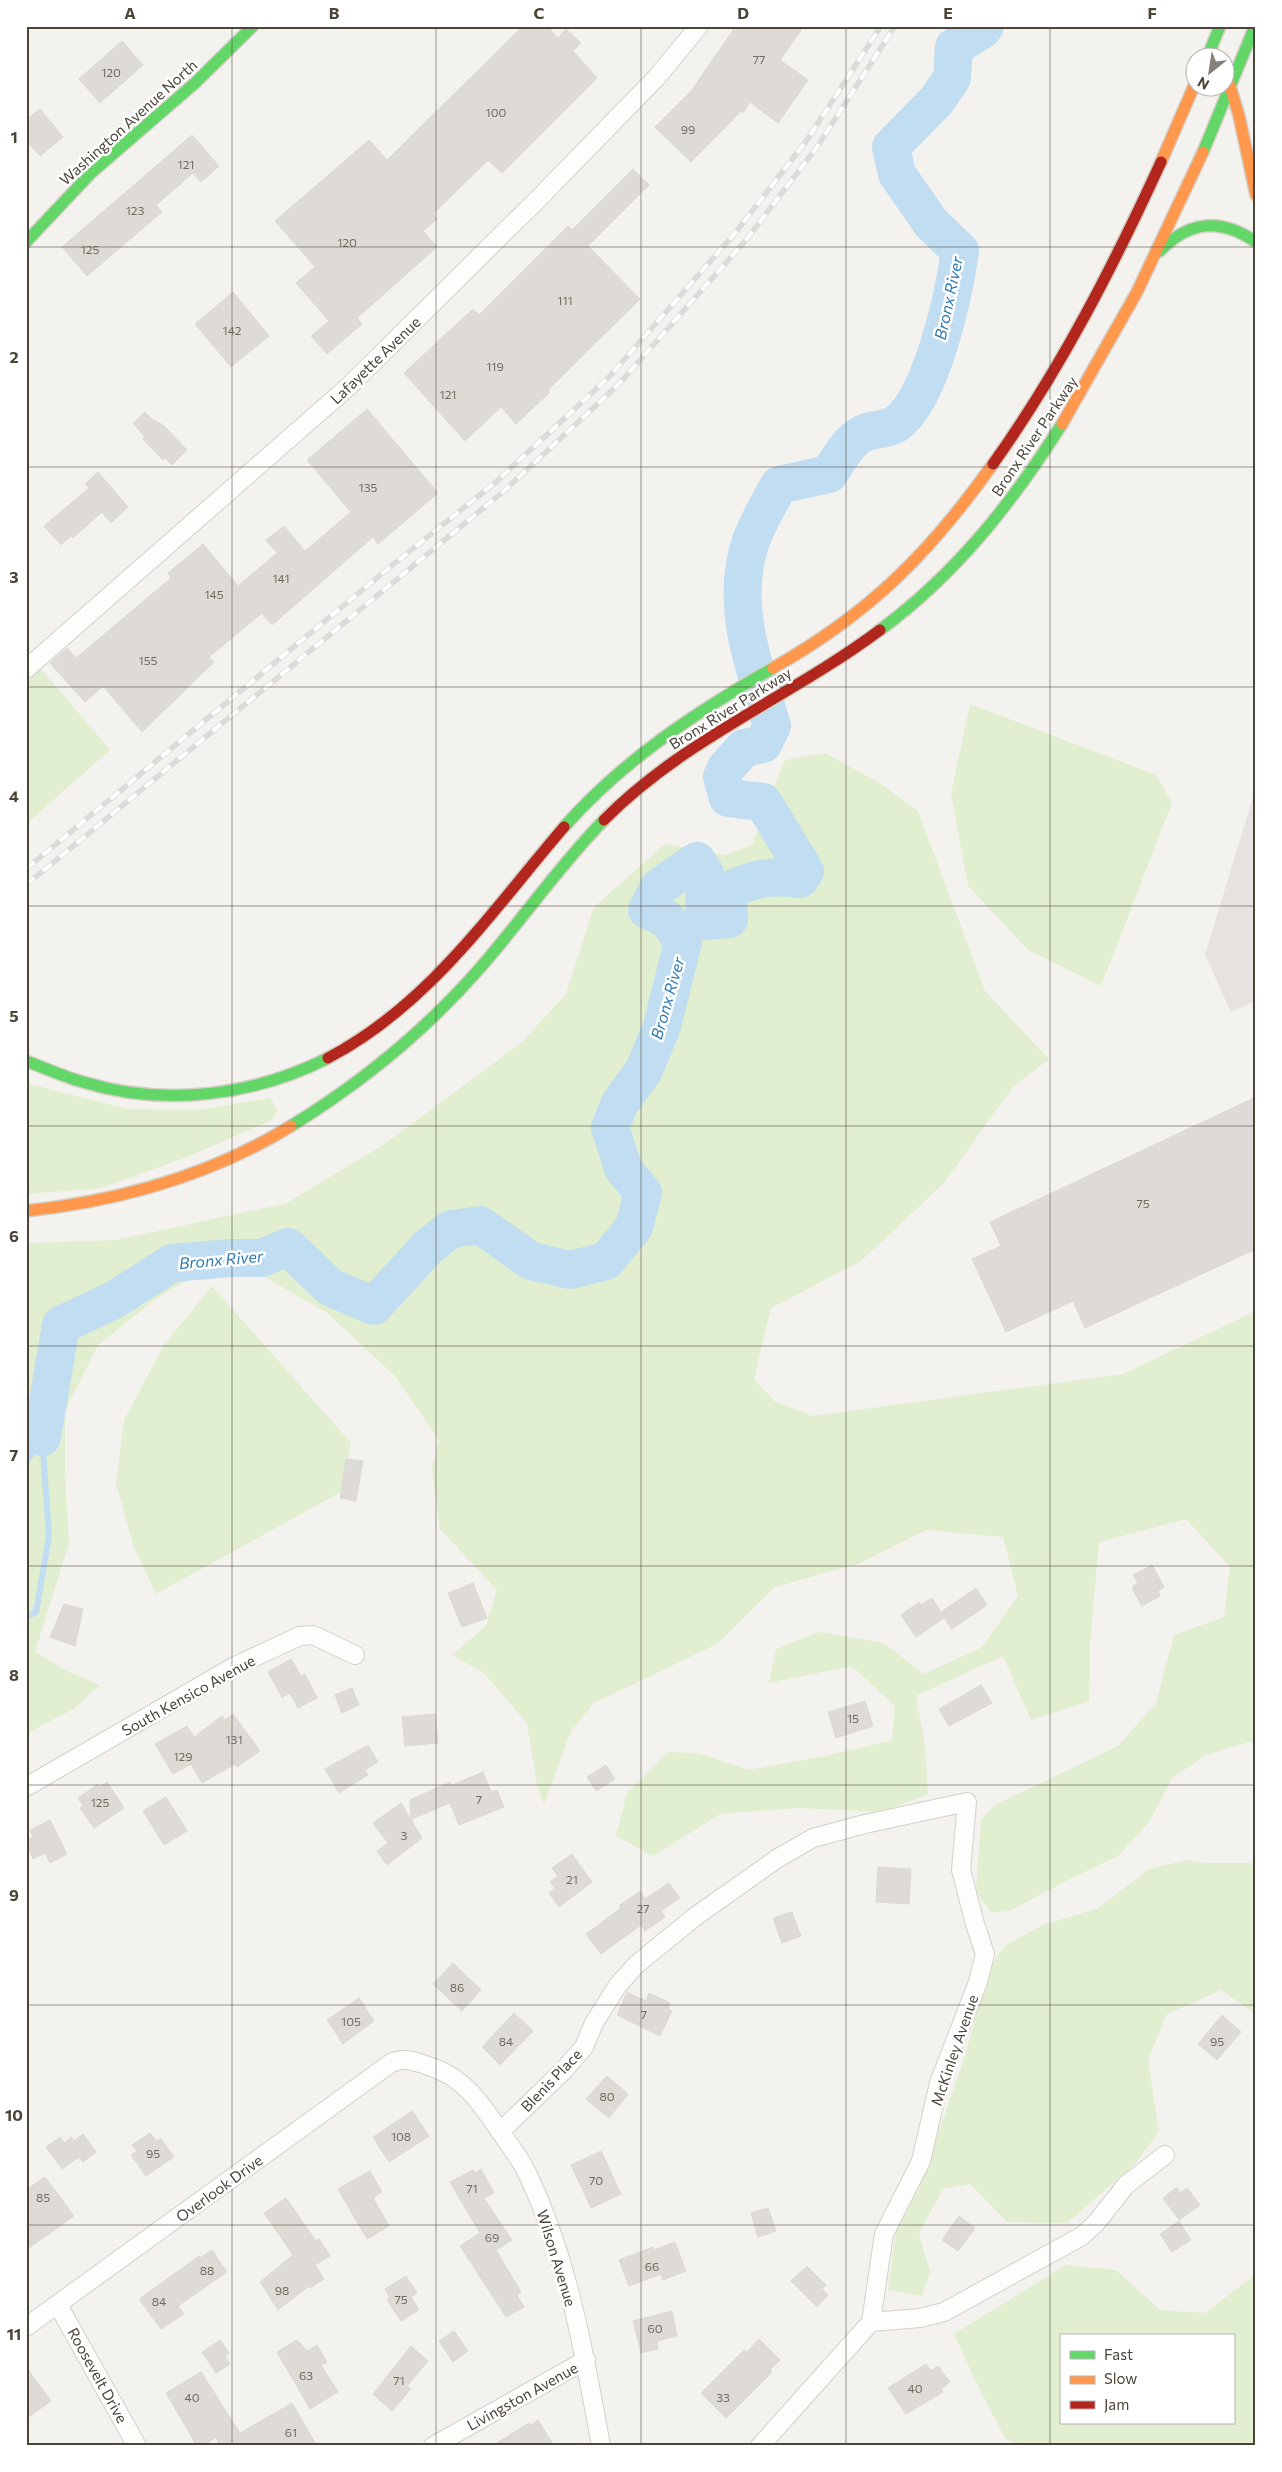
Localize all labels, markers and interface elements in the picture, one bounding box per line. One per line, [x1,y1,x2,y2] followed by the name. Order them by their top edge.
[124,3,136,22] text: A
[329,3,340,22] text: B
[534,3,545,22] text: C
[737,3,749,22] text: D
[943,3,953,22] text: E
[1147,3,1157,22] text: F
[1184,48,1234,98] north arrow
[753,52,765,66] house number: 77
[56,56,200,188] street label: Washington Avenue North
[101,65,121,79] house number: 120
[1194,74,1212,94] text: N
[486,105,507,119] house number: 100
[681,122,695,136] house number: 99
[10,127,18,146] text: 1
[178,157,194,171] house number: 121
[126,203,144,217] house number: 123
[337,235,357,249] house number: 120
[81,242,99,256] house number: 125
[930,254,966,341] water label: Bronx River
[557,293,573,307] house number: 111
[326,312,424,408] street label: Lafayette Avenue
[223,323,242,337] house number: 142
[9,347,19,366] text: 2
[486,359,504,373] house number: 119
[987,372,1081,499] street label: Bronx River Parkway
[440,387,456,401] house number: 121
[359,480,378,494] house number: 135
[9,567,19,586] text: 3
[272,571,290,585] house number: 141
[204,587,224,601] house number: 145
[139,653,158,667] house number: 155
[666,663,795,753] street label: Bronx River Parkway
[9,786,19,805] text: 4
[646,954,688,1041] water label: Bronx River
[9,1006,19,1025] text: 5
[1136,1196,1150,1210] house number: 75
[9,1226,19,1245] text: 6
[178,1246,264,1272] water label: Bronx River
[10,1445,19,1464] text: 7
[118,1651,258,1739] street label: South Kensico Avenue
[9,1665,19,1684] text: 8
[847,1711,859,1725] house number: 15
[225,1732,243,1746] house number: 131
[173,1749,193,1763] house number: 129
[476,1792,482,1806] house number: 7
[91,1795,109,1809] house number: 125
[401,1828,408,1842] house number: 3
[566,1872,578,1886] house number: 21
[9,1885,19,1904] text: 9
[637,1901,649,1915] house number: 27
[450,1980,464,1994] house number: 86
[927,1992,981,2108] street label: McKinley Avenue
[641,2007,647,2021] house number: 7
[341,2014,361,2028] house number: 105
[499,2034,513,2048] house number: 84
[1210,2034,1224,2048] house number: 95
[517,2045,585,2115] street label: Blenis Place
[599,2089,615,2103] house number: 80
[5,2105,23,2124] text: 10
[391,2129,411,2143] house number: 108
[146,2146,160,2160] house number: 95
[172,2151,266,2225] street label: Overlook Drive
[589,2173,603,2187] house number: 70
[466,2181,478,2195] house number: 71
[36,2190,50,2204] house number: 85
[534,2207,580,2309] street label: Wilson Avenue
[485,2230,499,2244] house number: 69
[645,2259,659,2273] house number: 66
[200,2263,214,2277] house number: 88
[275,2283,289,2297] house number: 98
[394,2292,408,2306] house number: 75
[152,2294,166,2308] house number: 84
[647,2321,663,2335] house number: 60
[7,2324,21,2343] text: 11
[64,2324,132,2426] street label: Roosevelt Drive
[1060,2334,1234,2424] legend
[1104,2345,1133,2363] text: Fast
[463,2358,581,2434] street label: Livingston Avenue
[299,2368,313,2382] house number: 63
[1104,2369,1137,2387] text: Slow
[393,2373,405,2387] house number: 71
[907,2381,923,2395] house number: 40
[184,2390,200,2404] house number: 40
[716,2390,730,2404] house number: 33
[1104,2395,1129,2413] text: Jam
[285,2425,297,2439] house number: 61

